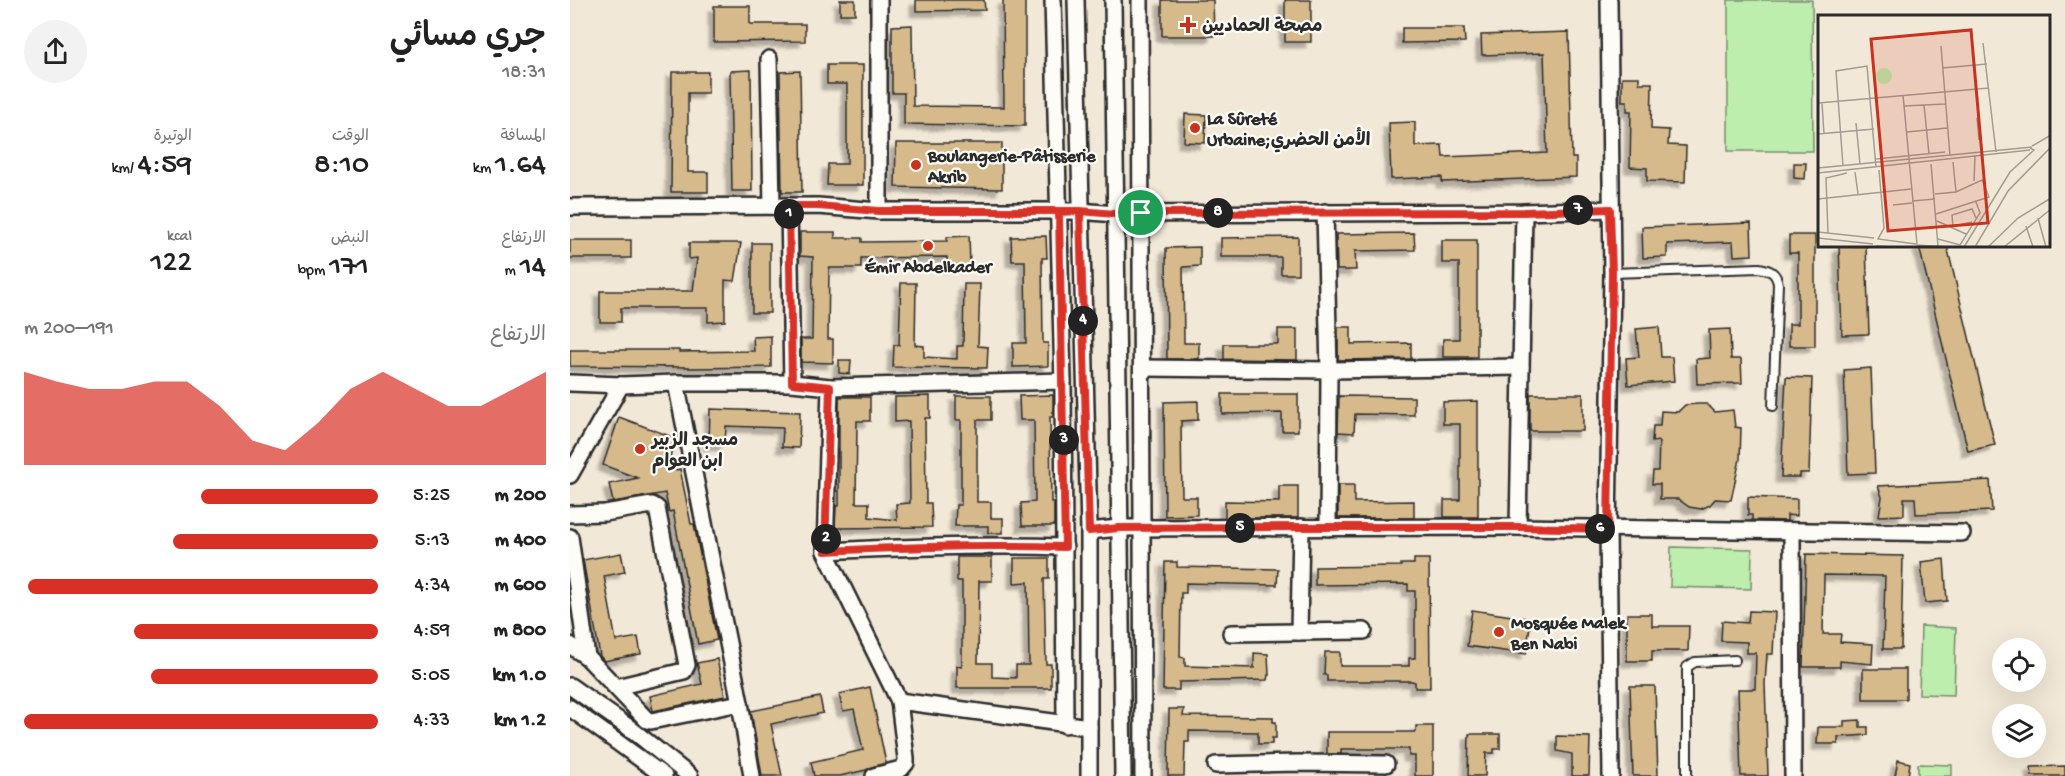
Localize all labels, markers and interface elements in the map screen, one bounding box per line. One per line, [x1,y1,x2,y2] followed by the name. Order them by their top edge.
[1818,15,2050,248] inset map
[1179,16,1197,34] marker: مصحة الحماديين
[1202,16,1322,38] place label: مصحة الحماديين
[24,20,87,83] button: share
[389,20,546,58] text: جري مسائي
[502,62,546,85] text: 18:31
[1207,110,1370,153] place label: La Sûreté Urbaine;الأمن الحضري
[1188,121,1202,135] marker: La Sûreté Urbaine;الأمن الحضري
[153,128,192,147] text: الوتيرة
[332,128,369,147] text: الوقت
[500,128,546,147] text: المسافة
[927,147,1096,189] place label: Boulangerie-Pâtisserie Akrib
[138,149,192,184] text: 4:59
[314,149,369,184] text: 8:10
[495,149,546,184] text: 1.64
[909,158,923,172] marker: Boulangerie-Pâtisserie Akrib
[111,160,138,179] text: /km
[473,160,495,179] text: km
[1115,187,1166,238] pin
[1563,195,1593,225] pin: 7
[1124,196,1157,229] icon: arrive
[1203,198,1233,228] pin: 8
[774,199,804,229] pin: 1
[1574,200,1582,219] text: 7
[1214,203,1222,222] text: 8
[786,204,792,223] text: 1
[167,228,192,247] text: kcal
[331,230,369,249] text: النبض
[501,230,546,249] text: الارتفاع
[921,239,935,253] marker: Émir Abdelkader
[150,247,192,282] text: 122
[329,251,369,286] text: 171
[520,251,546,286] text: 14
[865,257,994,279] place label: Émir Abdelkader
[298,262,329,281] text: bpm
[505,262,520,281] text: m
[1068,306,1098,336] pin: 4
[1079,311,1087,330] text: 4
[24,318,114,341] text: 191–200 m
[490,325,546,348] text: الارتفاع
[1049,425,1079,455] pin: 3
[1060,430,1068,449] text: 3
[650,431,738,474] place label: مسجد الزبير ابن العوام
[633,442,647,456] marker: مسجد الزبير ابن العوام
[413,485,450,508] text: 5:25
[495,485,546,508] text: 200 m
[1225,513,1255,543] pin: 5
[1585,514,1615,544] pin: 6
[1236,518,1244,537] text: 5
[1596,519,1604,538] text: 6
[811,524,841,554] pin: 2
[822,529,830,548] text: 2
[415,530,450,553] text: 5:13
[495,530,546,553] text: 400 m
[414,575,450,598] text: 4:34
[494,575,546,598] text: 600 m
[1510,614,1627,656] place label: Mosquée Malek Ben Nabi
[414,620,450,643] text: 4:59
[493,620,546,643] text: 800 m
[1492,625,1506,639] marker: Mosquée Malek Ben Nabi
[1992,638,2046,758] map controls
[1992,638,2046,692] button: locate
[411,665,450,688] text: 5:05
[492,665,546,688] text: 1.0 km
[1992,704,2046,758] button: layers
[413,710,450,733] text: 4:33
[494,710,546,733] text: 1.2 km

